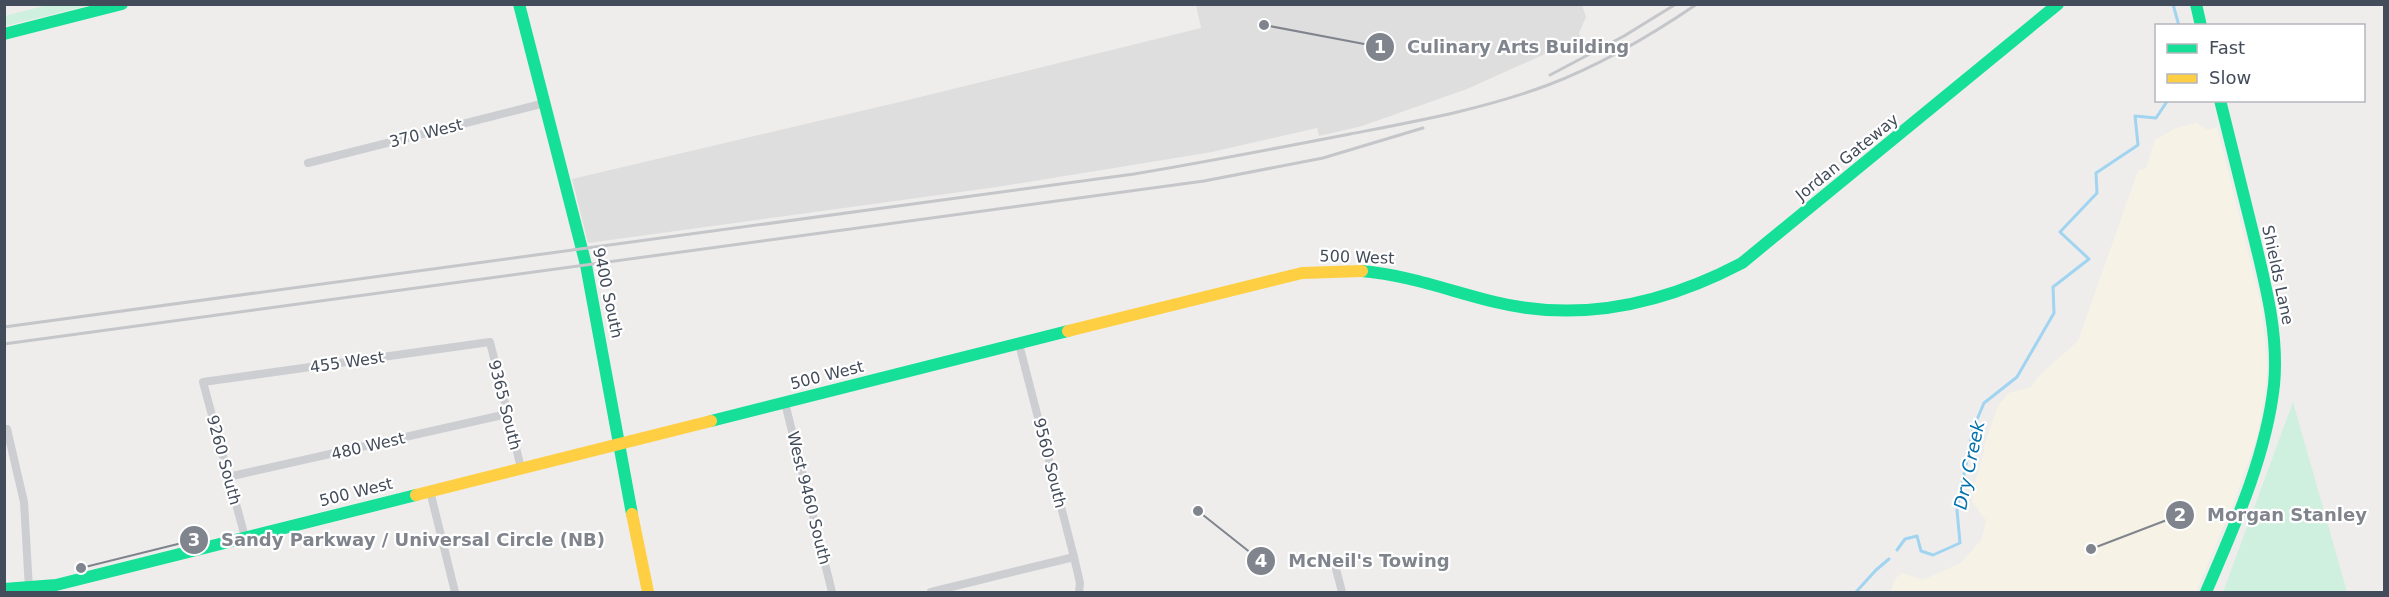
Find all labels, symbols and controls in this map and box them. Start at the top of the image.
legend [2155,24,2365,102]
callout: Culinary Arts Building [1365,29,1641,65]
text: 1 [1374,36,1386,57]
text: Culinary Arts Building [1407,36,1629,57]
text: Fast [2209,37,2245,58]
text: Slow [2209,67,2251,88]
street label: Jordan Gateway [1791,110,1902,205]
street label: 370 West [387,115,465,151]
street label: Shields Lane [2258,223,2298,327]
street label: 9400 South [589,246,627,340]
street label: 500 West [1319,246,1395,268]
street label: 455 West [309,347,385,377]
street label: 500 West [788,357,866,393]
street label: 9365 South [485,358,525,452]
street label: 9260 South [203,413,245,507]
street label: 9560 South [1030,416,1070,510]
water label: Dry Creek [1949,417,1989,511]
street label: 480 West [329,428,407,464]
street label: West 9460 South [783,429,835,567]
street label: 500 West [317,474,395,510]
callout: Morgan Stanley [2165,497,2379,533]
text: 2 [2174,504,2186,525]
text: Morgan Stanley [2207,504,2367,525]
callout: Sandy Parkway / Universal Circle (NB) [179,522,617,558]
text: 3 [188,529,200,550]
text: Sandy Parkway / Universal Circle (NB) [221,529,605,550]
callout: McNeil's Towing [1246,543,1462,579]
text: 4 [1255,550,1267,571]
text: McNeil's Towing [1288,550,1450,571]

